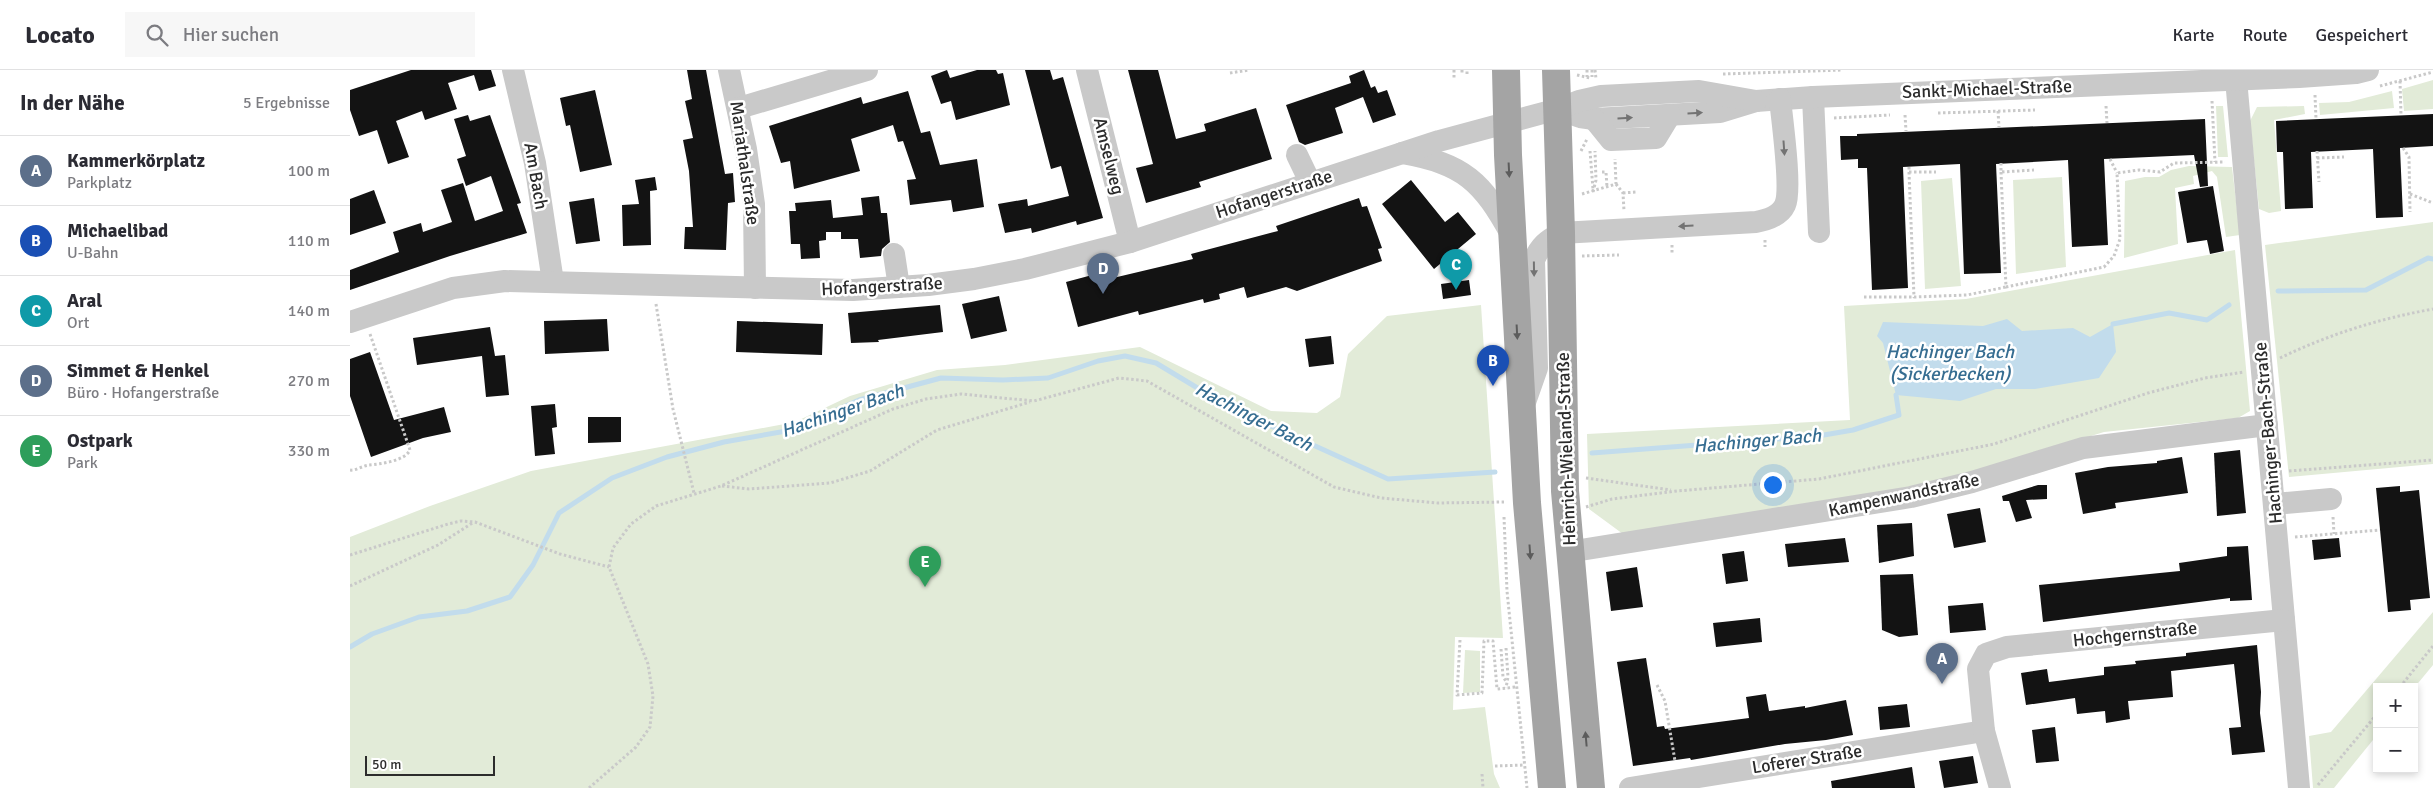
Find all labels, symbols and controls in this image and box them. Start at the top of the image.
search box [125,12,475,57]
text: Locato [25,20,95,50]
icon: search [143,21,171,49]
text: Hier suchen [183,23,279,47]
text: Karte [2173,24,2215,46]
text: Route [2243,24,2288,46]
text: Gespeichert [2316,24,2408,46]
street label: Sankt-Michael-Straße [1902,75,2072,103]
text: In der Nähe [20,90,125,116]
text: 5 Ergebnisse [243,93,330,113]
street label: Mariathalstraße [725,100,765,226]
one-way arrow [1688,109,1704,117]
one-way arrow [1617,113,1633,121]
street label: Amselweg [1089,115,1129,197]
one-way arrow [1781,140,1789,156]
street label: Am Bach [519,141,553,211]
text: Kammerkörplatz [67,149,205,173]
text: A [31,161,41,181]
text: 100 m [288,161,330,181]
one-way arrow [1505,162,1513,178]
street label: Hofangerstraße [1213,165,1335,223]
text: Parkplatz [67,173,132,193]
text: Michaelibad [67,219,168,243]
one-way arrow [1678,223,1694,231]
text: B [31,231,41,251]
text: 110 m [288,231,330,251]
text: U-Bahn [67,243,119,263]
pin: C [1440,249,1472,290]
pin: D [1087,253,1119,294]
one-way arrow [1530,261,1538,277]
street label: Hofangerstraße [821,272,943,300]
text: Aral [67,289,102,313]
text: C [31,301,41,321]
text: 140 m [288,301,330,321]
text: Ort [67,313,89,333]
one-way arrow [1514,324,1522,340]
water label: Hachinger Bach (Sickerbecken) [1886,340,2015,386]
street label: Hachinger-Bach-Straße [2249,341,2287,525]
pin: B [1477,345,1509,386]
street label: Heinrich-Wieland-Straße [1552,352,1580,546]
text: Simmet & Henkel [67,359,209,383]
text: D [31,371,41,391]
text: 270 m [288,371,330,391]
water label: Hachinger Bach [1191,377,1317,457]
water label: Hachinger Bach [778,379,907,443]
text: Büro · Hofangerstraße [67,383,219,403]
water label: Hachinger Bach [1692,423,1823,459]
text: Ostpark [67,429,133,453]
text: E [31,441,41,461]
text: 330 m [288,441,330,461]
text: Park [67,453,98,473]
street label: Kampenwandstraße [1827,468,1981,522]
your location [1760,472,1786,498]
one-way arrow [1527,544,1535,560]
pin: E [909,546,941,587]
street label: Hochgernstraße [2072,617,2198,651]
pin: A [1926,643,1958,684]
map controls [2373,683,2418,773]
button: + [2373,683,2418,728]
button: − [2373,728,2418,773]
one-way arrow [1582,731,1590,747]
street label: Loferer Straße [1750,739,1864,779]
scale bar [365,753,495,776]
text: 50 m [372,756,401,773]

